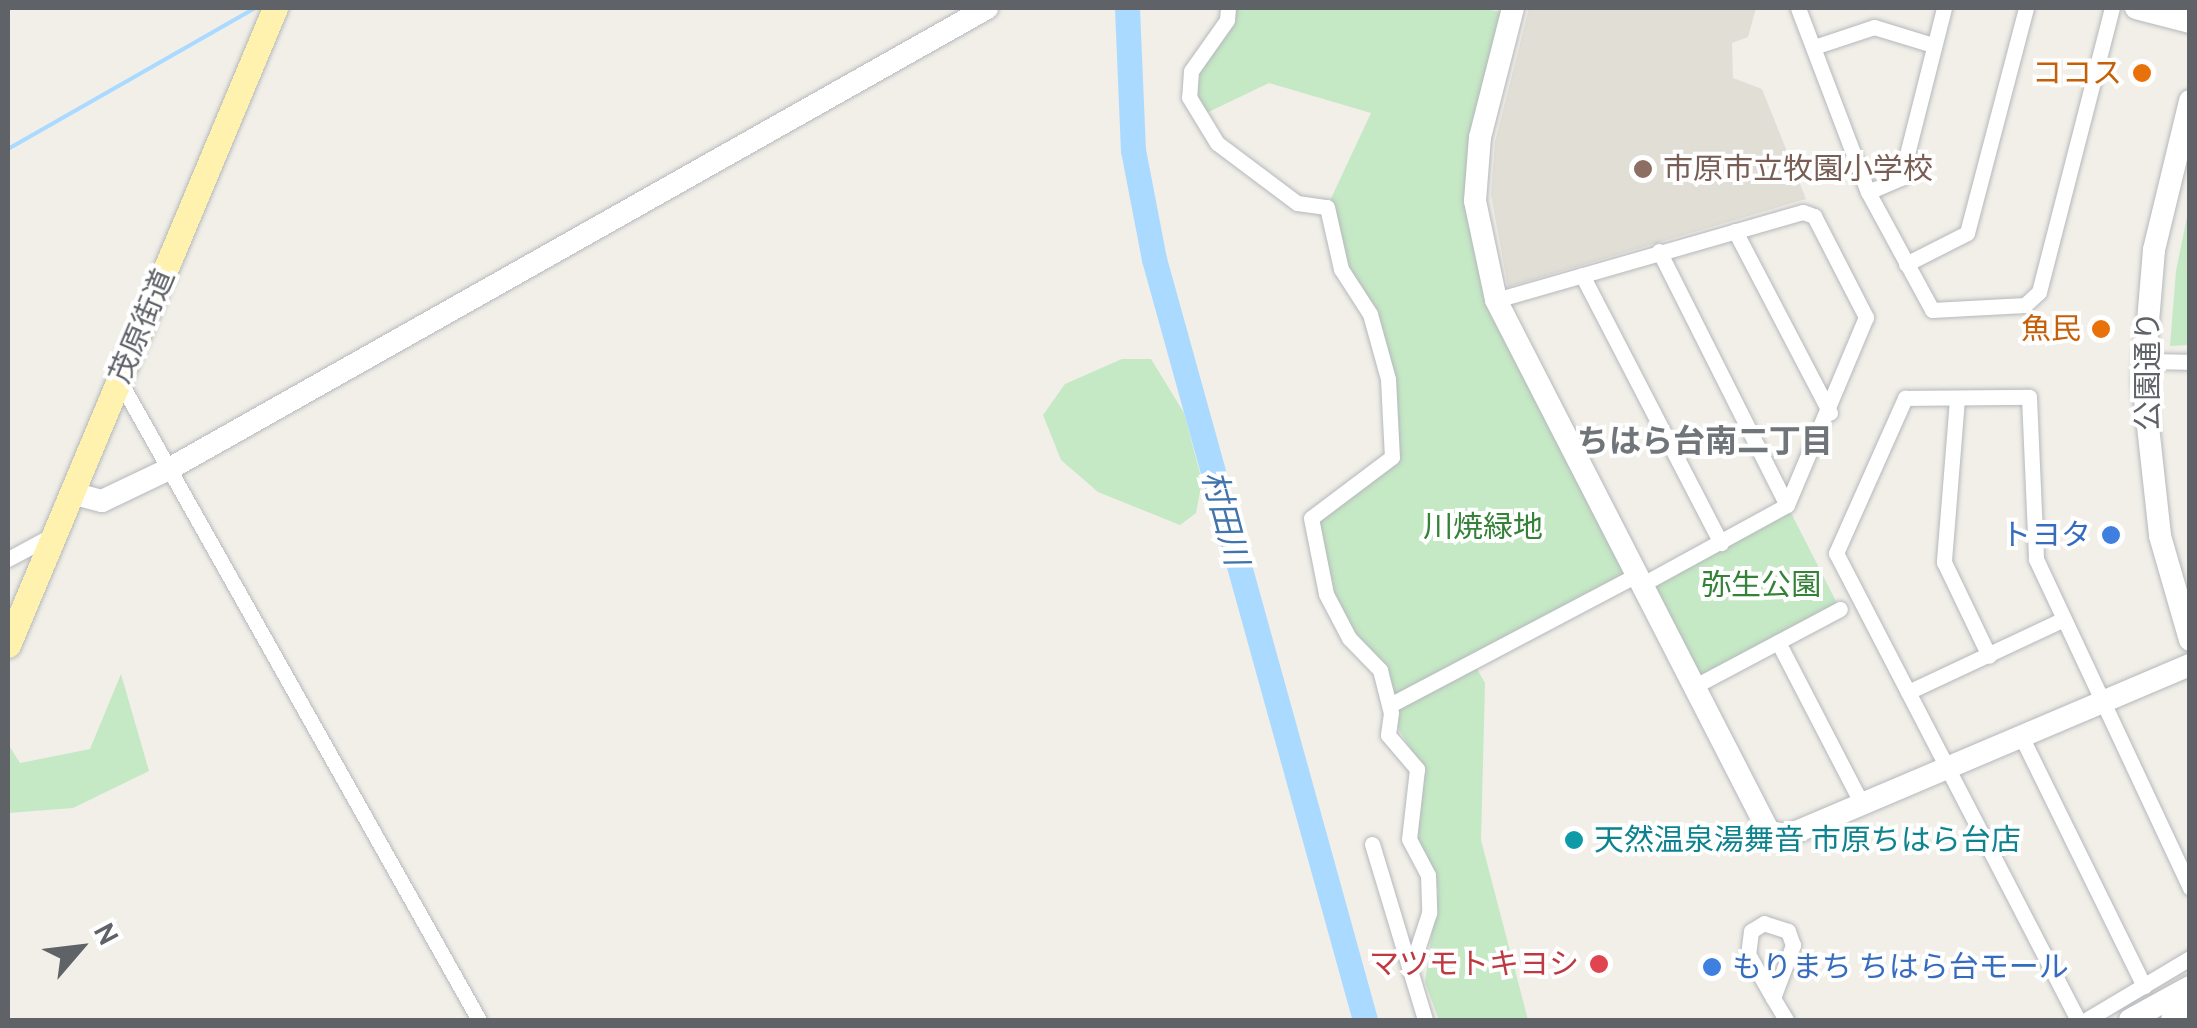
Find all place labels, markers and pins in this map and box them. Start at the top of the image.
place label: ココス [2032,55,2122,91]
marker: ココス [2131,62,2153,84]
place label: 市原市立牧園小学校 [1663,151,1933,187]
marker: 市原市立牧園小学校 [1632,158,1654,180]
place label: 魚民 [2021,311,2081,347]
marker: 魚民 [2090,318,2112,340]
place label: トヨタ [2001,517,2091,553]
marker: トヨタ [2100,524,2122,546]
place label: 天然温泉湯舞音 市原ちはら台店 [1594,822,2021,858]
marker: 天然温泉湯舞音 市原ちはら台店 [1563,829,1585,851]
place label: マツモトキヨシ [1369,946,1579,982]
place label: もりまち ちはら台モール [1732,949,2069,985]
marker: マツモトキヨシ [1588,953,1610,975]
marker: もりまち ちはら台モール [1701,956,1723,978]

